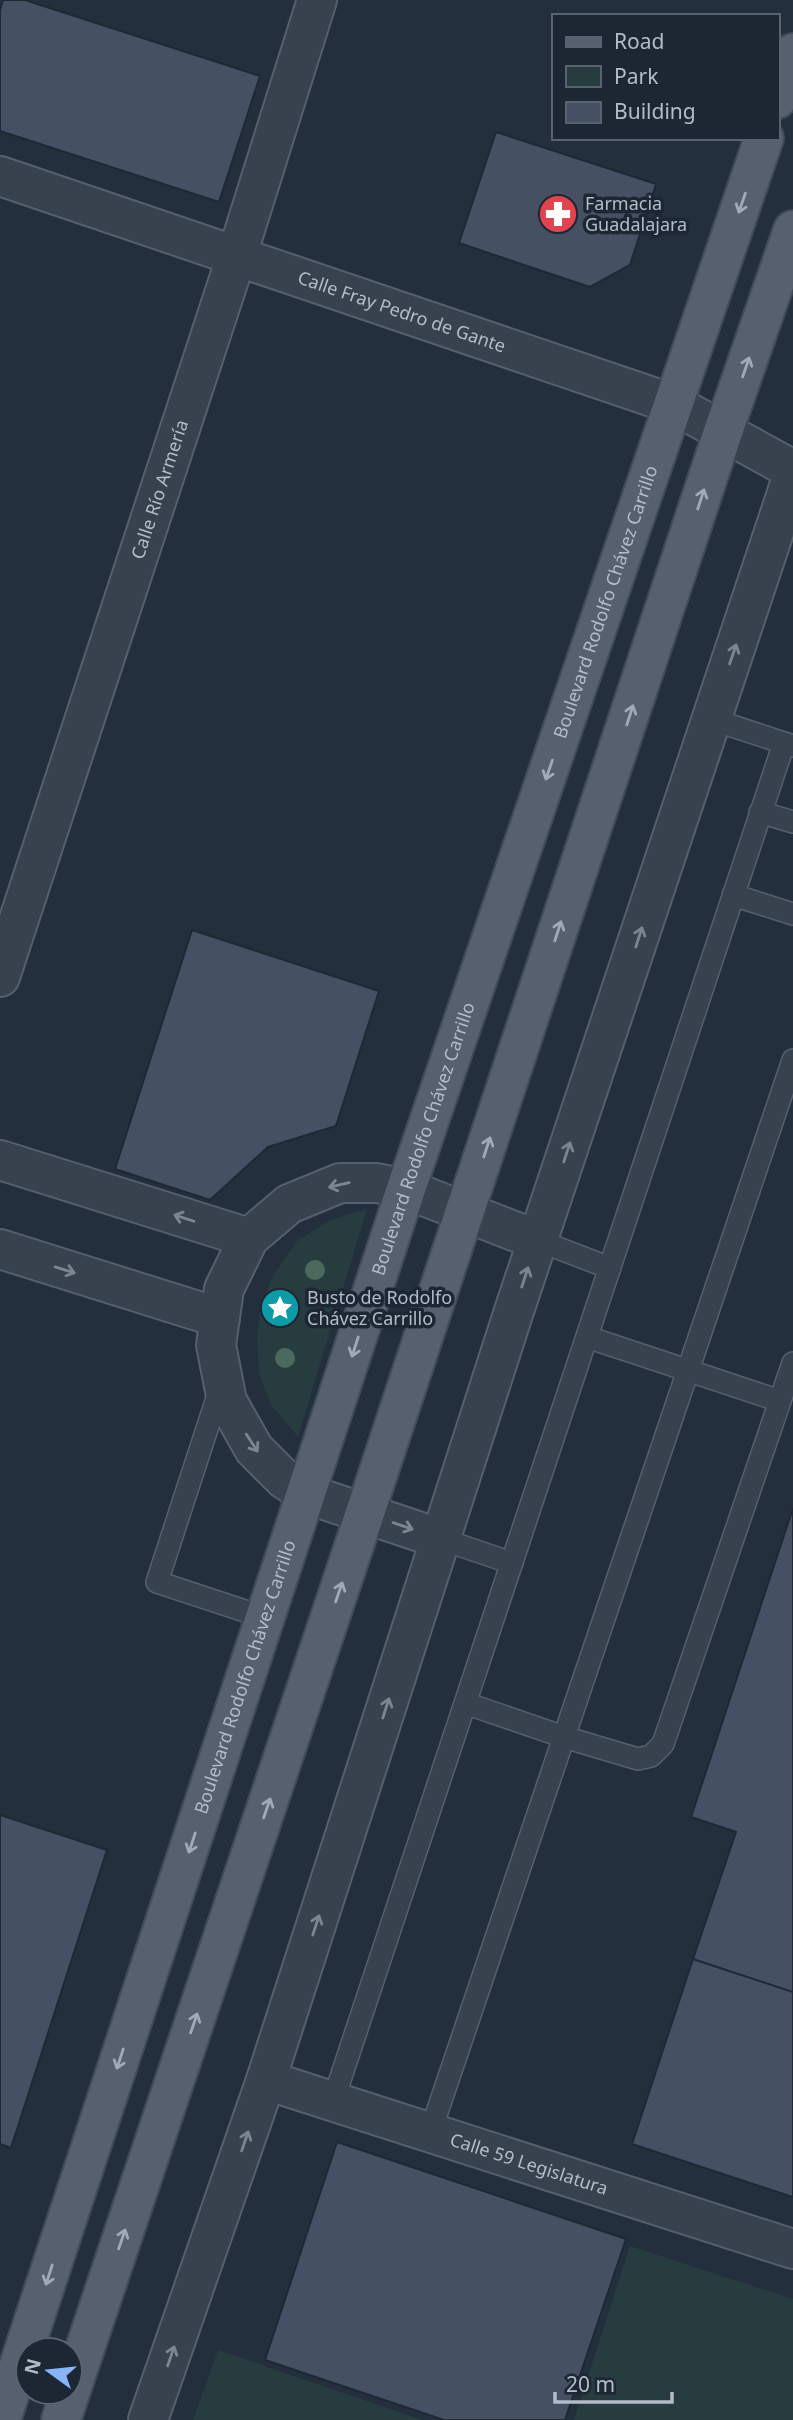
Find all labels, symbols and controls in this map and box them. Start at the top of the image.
legend [552,14,779,140]
text: Road [614,27,664,55]
text: Park [614,62,659,90]
text: Building [614,97,696,125]
place label: Farmacia Guadalajara [585,191,687,236]
one-way arrow [735,191,747,213]
pharmacy icon: Farmacia Guadalajara [537,193,579,235]
street label: Calle Fray Pedro de Gante [295,265,509,357]
one-way arrow [740,356,753,378]
street label: Calle Río Armería [125,417,193,562]
street label: Boulevard Rodolfo Chávez Carrillo [547,462,663,741]
one-way arrow [696,489,708,511]
one-way arrow [727,643,740,665]
one-way arrow [624,705,637,727]
one-way arrow [542,758,554,780]
one-way arrow [553,921,565,943]
one-way arrow [633,926,646,948]
street label: Boulevard Rodolfo Chávez Carrillo [365,999,480,1278]
one-way arrow [482,1137,494,1159]
one-way arrow [561,1142,574,1164]
one-way arrow [328,1179,351,1193]
one-way arrow [173,1211,195,1223]
one-way arrow [54,1264,76,1277]
one-way arrow [519,1266,532,1288]
place label: Busto de Rodolfo Chávez Carrillo [307,1285,452,1330]
place icon: Busto de Rodolfo Chávez Carrillo [259,1287,301,1329]
one-way arrow [347,1336,360,1358]
one-way arrow [244,1433,259,1452]
one-way arrow [391,1521,413,1533]
street label: Boulevard Rodolfo Chávez Carrillo [188,1537,301,1817]
one-way arrow [333,1581,346,1603]
one-way arrow [380,1697,393,1719]
one-way arrow [261,1797,274,1819]
one-way arrow [184,1831,197,1853]
one-way arrow [311,1914,324,1936]
one-way arrow [189,2013,201,2035]
one-way arrow [113,2047,125,2069]
street label: Calle 59 Legislatura [447,2127,611,2200]
one-way arrow [240,2130,252,2152]
one-way arrow [117,2229,129,2251]
one-way arrow [42,2264,55,2286]
north arrow [14,2336,84,2406]
one-way arrow [166,2345,178,2367]
text: N [18,2356,47,2377]
scale bar [555,2360,672,2404]
text: 20 m [566,2370,615,2398]

